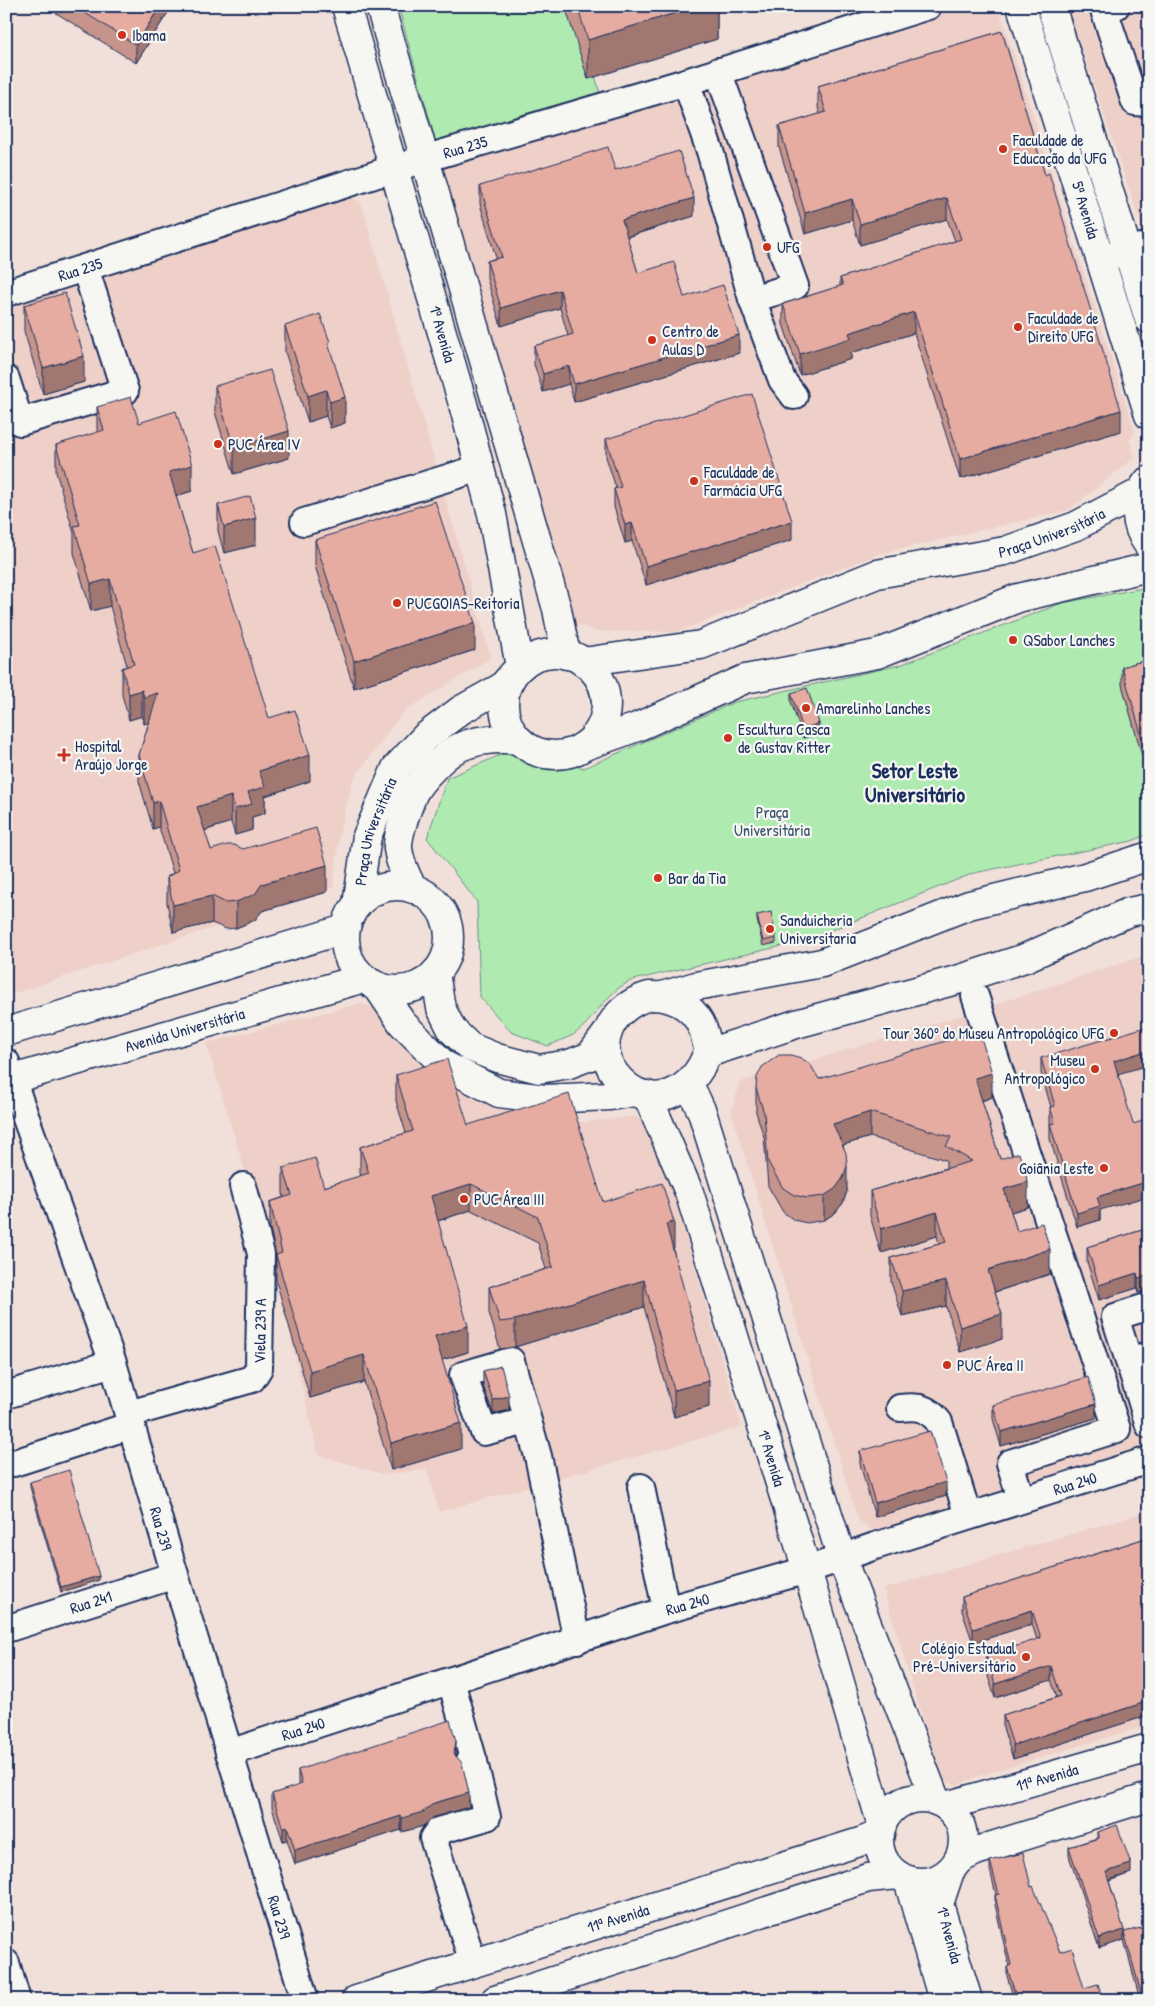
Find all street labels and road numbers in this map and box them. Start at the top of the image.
street label: Rua 235 [441,130,490,164]
street label: 5ª Avenida [1067,179,1105,241]
street label: Rua 235 [55,252,105,287]
street label: 1ª Avenida [424,303,462,365]
street label: Praça Universitária [997,502,1109,563]
street label: Praça Universitária [349,774,402,887]
street label: Avenida Universitária [122,1002,247,1057]
street label: Viela 239 A [248,1298,271,1364]
street label: 1ª Avenida [753,1427,791,1489]
street label: Rua 240 [1050,1466,1099,1500]
street label: Rua 239 [145,1504,178,1553]
street label: Rua 241 [67,1585,115,1619]
street label: Rua 240 [663,1587,712,1621]
street label: Rua 240 [279,1711,328,1746]
street label: 11ª Avenida [1013,1758,1081,1796]
street label: Rua 239 [263,1893,297,1941]
street label: 11ª Avenida [584,1898,652,1938]
street label: 1ª Avenida [932,1904,968,1966]

